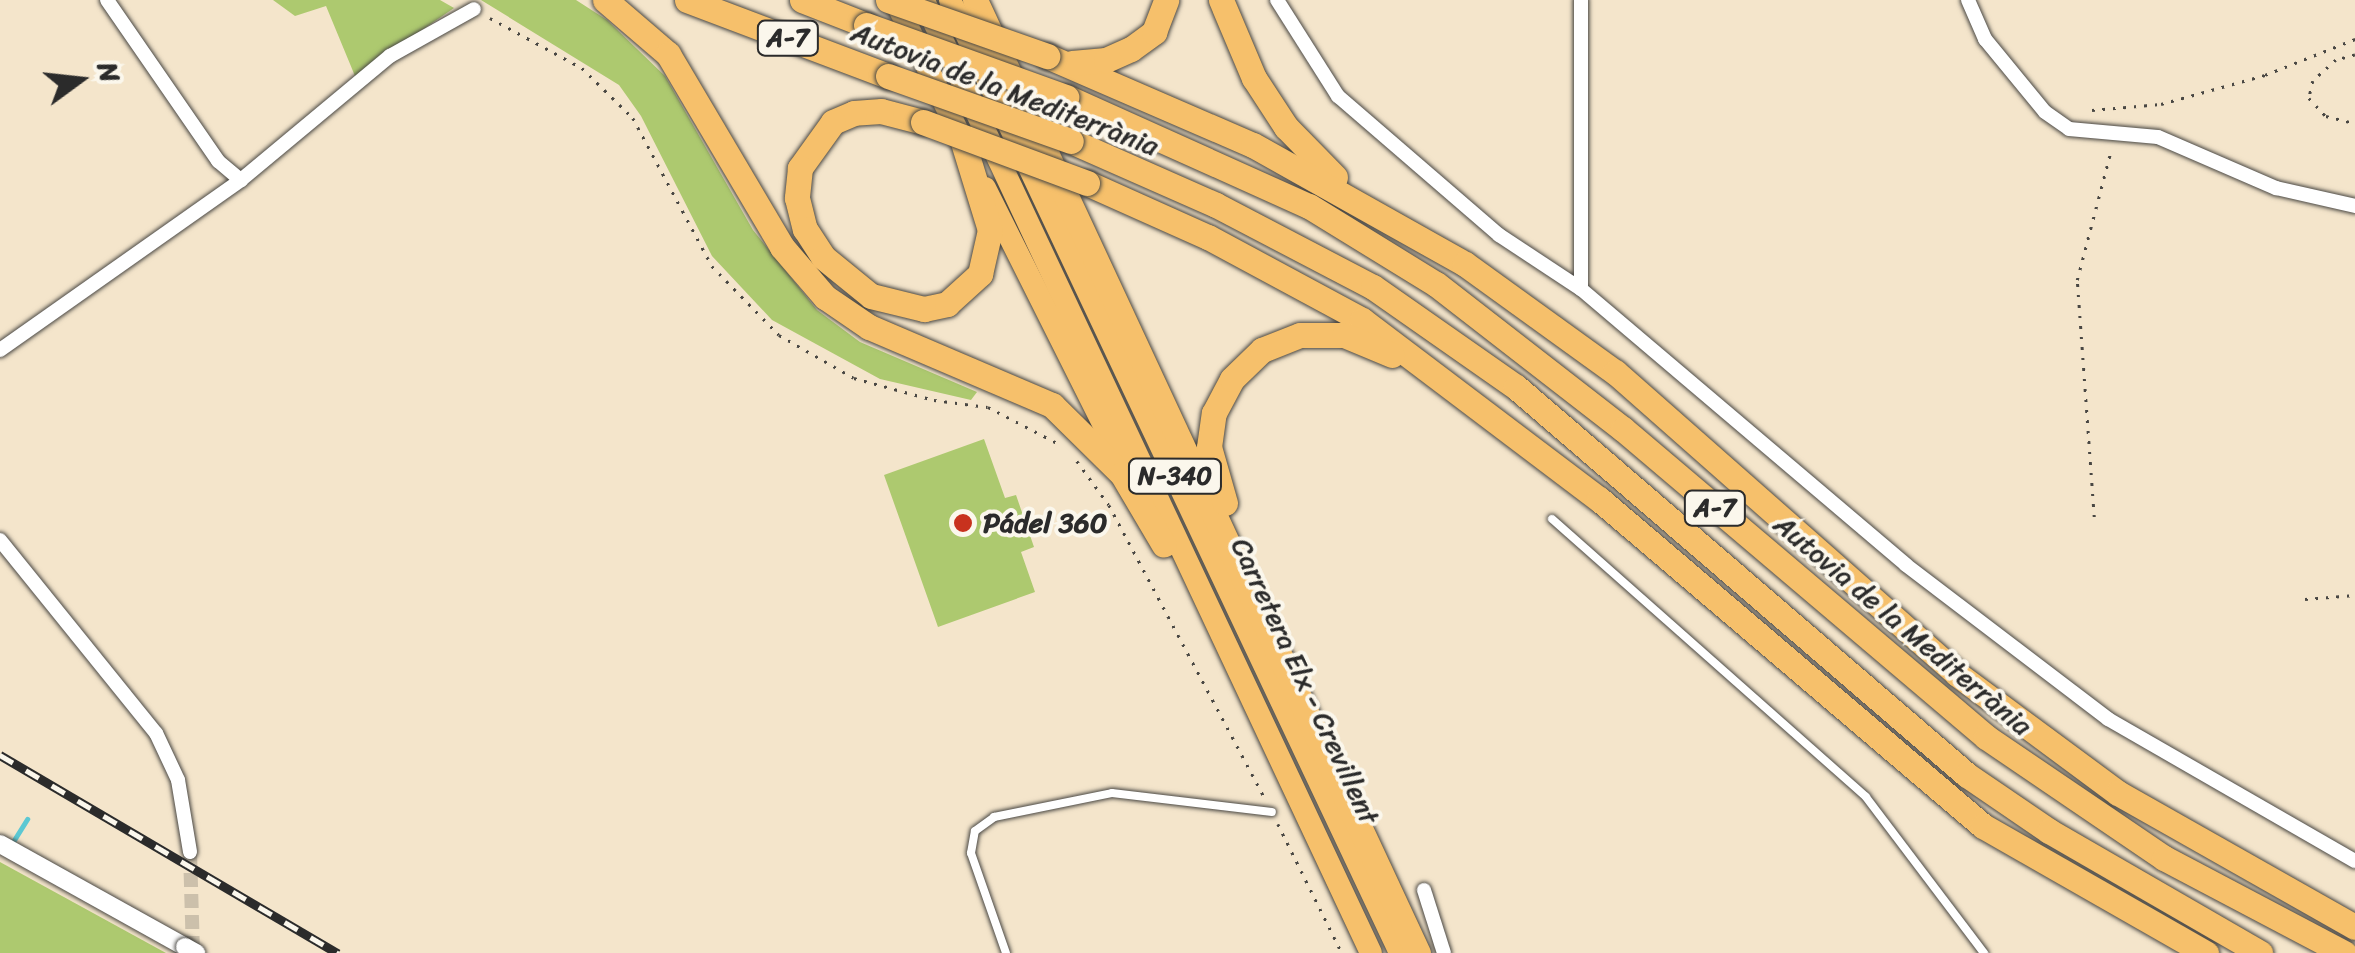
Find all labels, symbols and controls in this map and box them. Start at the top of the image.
street label: Autovia de la Mediterrània [846,15,1164,163]
road number: A-7 [756,18,820,58]
north arrow [30,30,130,130]
text: N [83,56,136,88]
road number: N-340 [1128,456,1222,496]
road number: A-7 [1682,488,1748,528]
place label: Pádel 360 [983,506,1107,540]
street label: Autovia de la Mediterrània [1767,507,2039,743]
marker: Pádel 360 [952,512,974,534]
street label: Carretera Elx - Crevillent [1224,533,1386,829]

